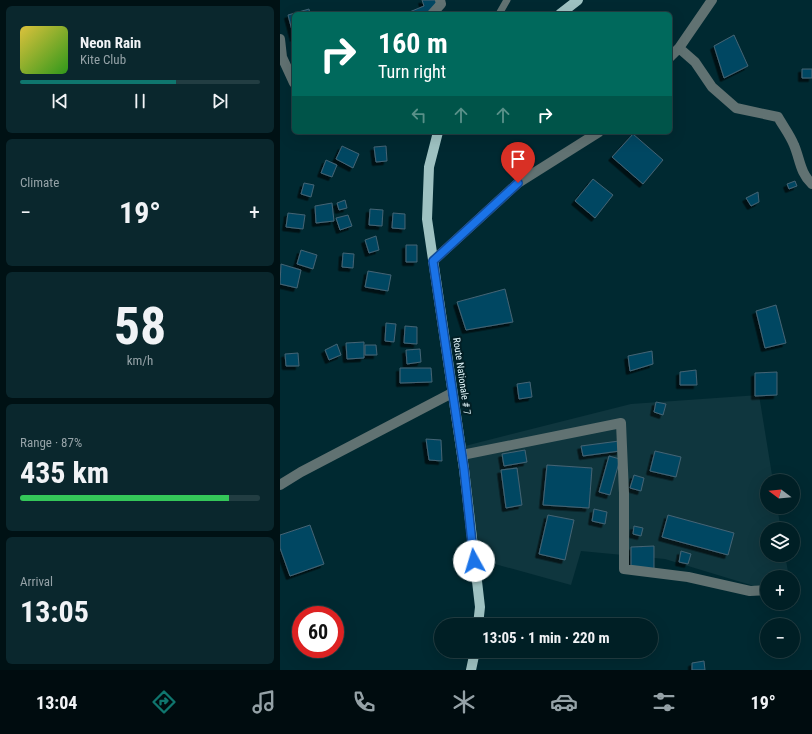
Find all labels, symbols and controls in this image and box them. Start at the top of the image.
text: 160 m [378,27,448,60]
icon: right [312,28,364,80]
text: Neon Rain [80,34,141,52]
text: Kite Club [80,52,126,67]
text: Turn right [378,61,446,82]
icon: previous [49,90,71,112]
icon: pause [129,90,151,112]
icon: next [209,90,231,112]
icon: left [408,104,430,126]
icon: ahead [450,104,472,126]
icon: ahead [492,104,514,126]
icon: right [534,104,556,126]
pin [501,142,535,183]
icon: arrive [507,148,529,170]
text: Climate [20,175,59,190]
text: 19° [119,195,161,230]
text: − [20,200,31,225]
text: + [249,200,260,225]
text: 58 [114,296,166,357]
street label: Route Nationale # 7 [451,337,473,415]
text: km/h [127,353,153,368]
text: Range · 87% [20,435,82,450]
text: 435 km [20,455,109,490]
north arrow [760,474,800,514]
map controls [760,474,800,658]
button: layers [760,522,800,562]
position arrow [453,540,495,582]
button: + [760,570,800,610]
text: Arrival [20,574,53,589]
text: 13:05 [20,594,89,629]
speed limit sign: 60 [292,606,344,658]
button: − [760,618,800,658]
text: 13:05 · 1 min · 220 m [482,629,610,647]
icon: directions [150,688,178,716]
icon: music [250,688,278,716]
icon: phone [350,688,378,716]
icon: climate [450,688,478,716]
icon: car [550,688,578,716]
icon: filters [650,688,678,716]
text: 13:04 [36,692,77,713]
text: 19° [751,692,776,713]

